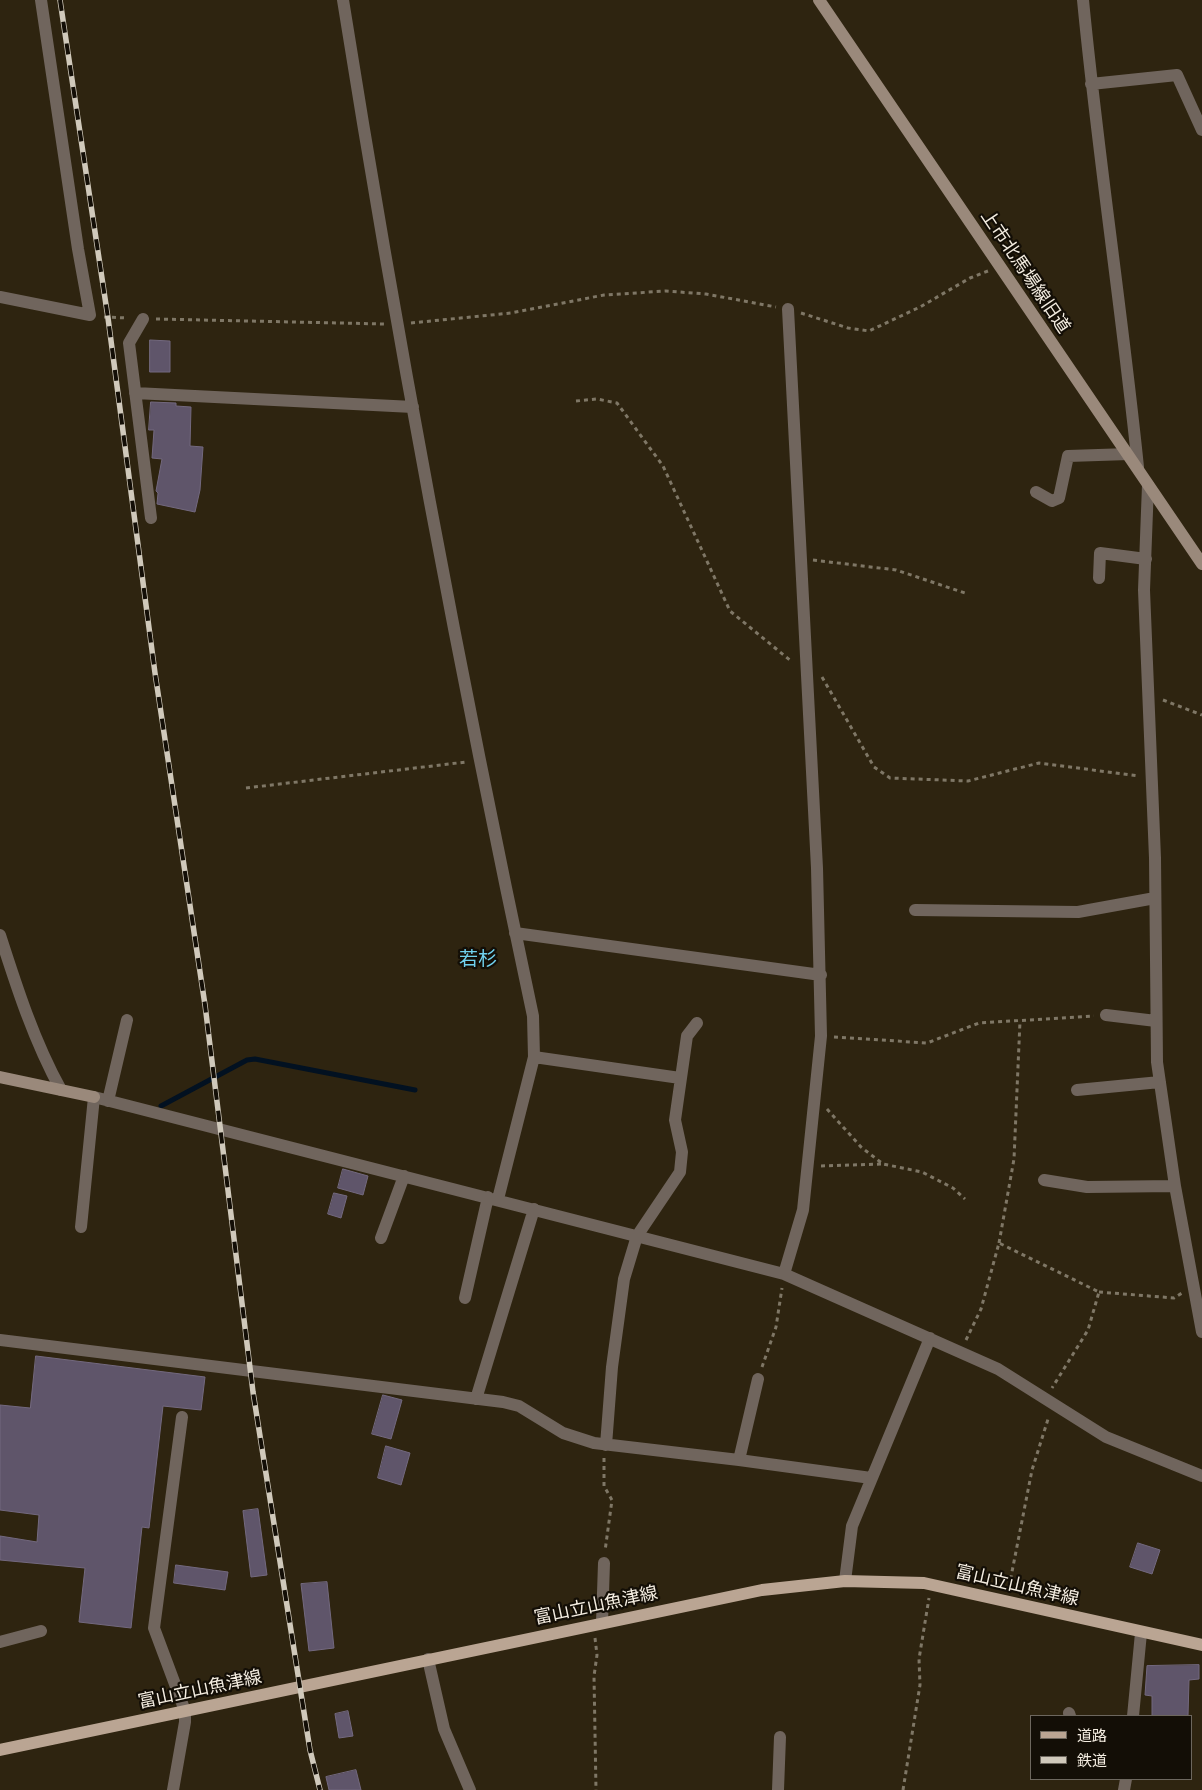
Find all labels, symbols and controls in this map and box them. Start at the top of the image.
street label: 上市北馬場線旧道 [976,206,1074,338]
district label: 若杉 [459,949,497,971]
street label: 富山立山魚津線 [953,1561,1081,1611]
street label: 富山立山魚津線 [532,1582,660,1630]
street label: 富山立山魚津線 [136,1666,264,1714]
legend [1030,1715,1192,1780]
text: 道路 [1077,1725,1107,1745]
text: 鉄道 [1077,1750,1107,1770]

